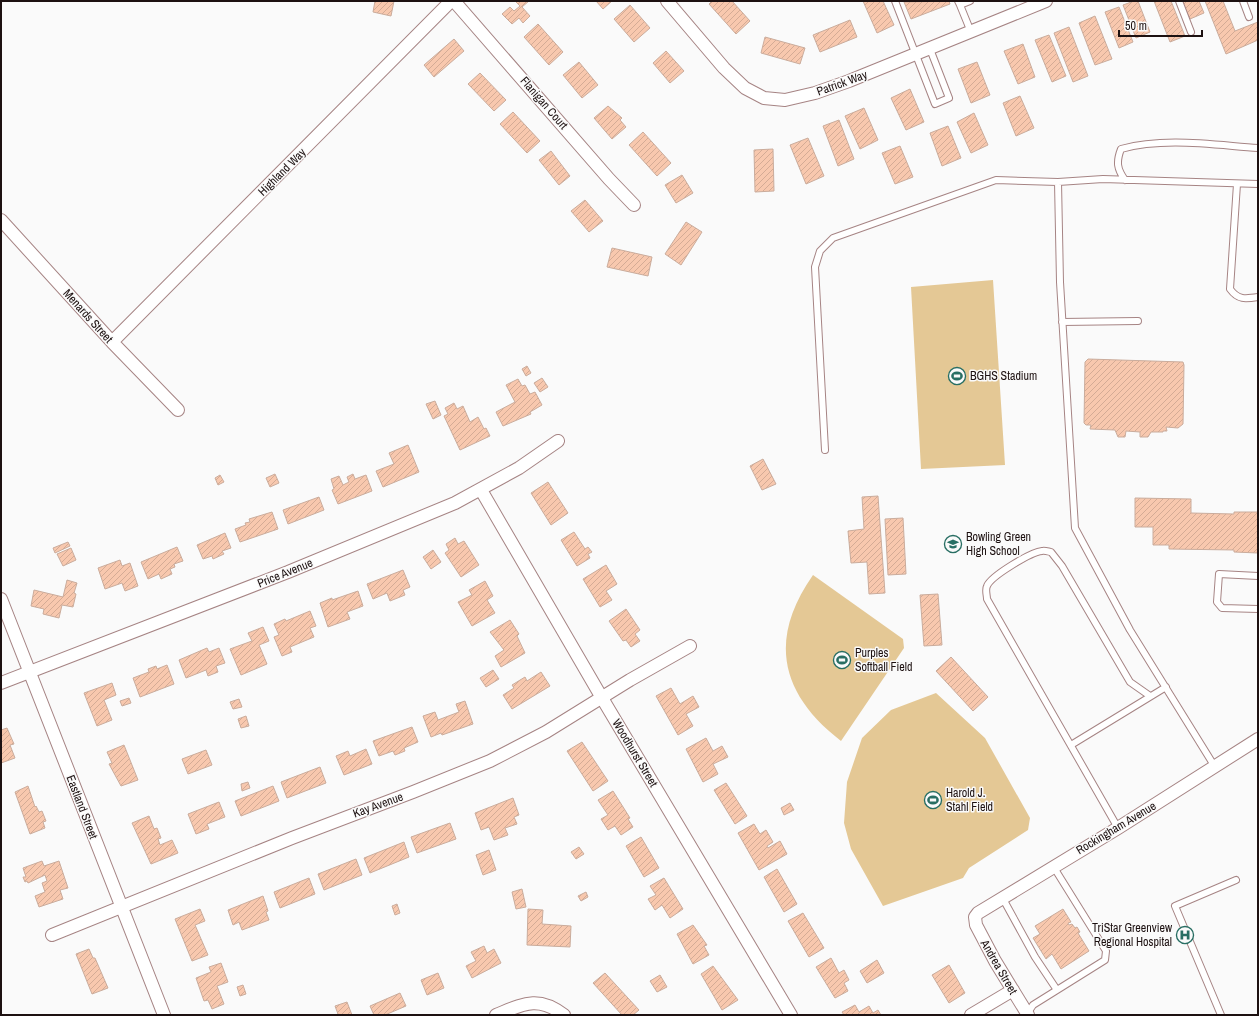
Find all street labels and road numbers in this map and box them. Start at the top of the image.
street label: Patrick Way [815,66,870,100]
street label: Flanigan Court [517,73,572,133]
street label: Highland Way [255,145,309,199]
street label: Menards Street [60,286,117,347]
street label: Price Avenue [255,555,315,591]
street label: Woodhurst Street [608,716,662,790]
street label: Eastland Street [62,773,102,842]
street label: Kay Avenue [351,789,405,821]
street label: Rockingham Avenue [1073,798,1159,858]
street label: Andrea Street [976,936,1021,998]

